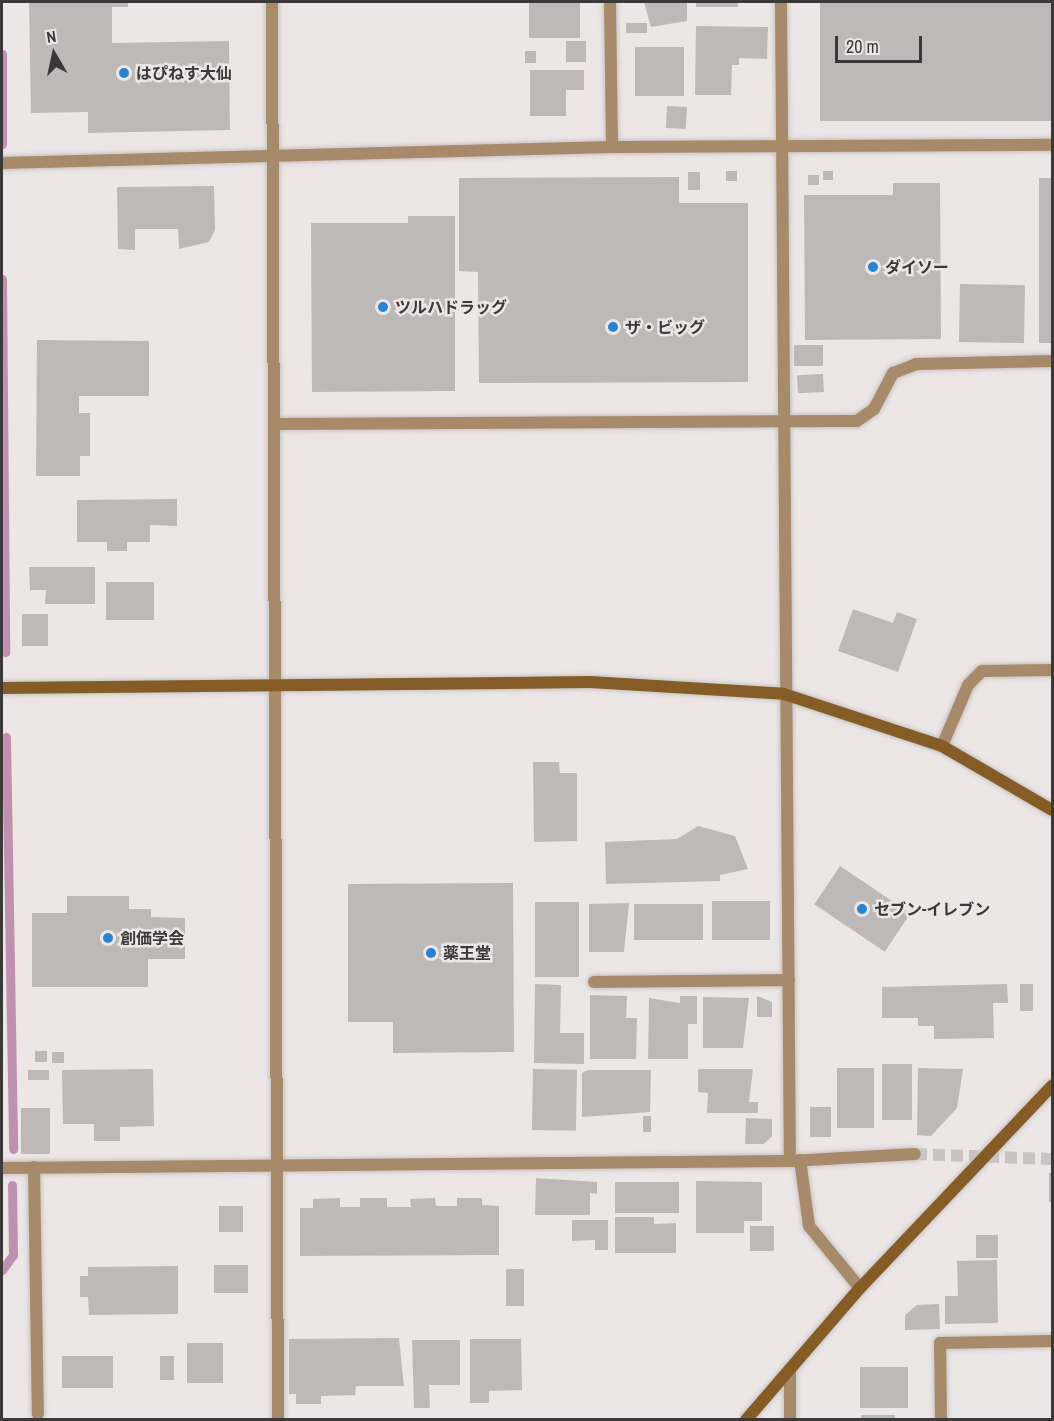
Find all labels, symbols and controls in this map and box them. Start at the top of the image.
north arrow [24,24,84,84]
scale bar [838,24,925,62]
text: N [45,25,58,48]
text: 20 m [846,34,879,59]
place label: はぴねす大仙 [136,63,232,83]
marker: はぴねす大仙 [117,66,131,80]
place label: ダイソー [885,257,949,277]
marker: ダイソー [866,260,880,274]
place label: ツルハドラッグ [395,297,507,317]
marker: ツルハドラッグ [376,300,390,314]
place label: ザ・ビッグ [625,317,705,337]
marker: ザ・ビッグ [606,320,620,334]
place label: セブン-イレブン [874,899,990,919]
marker: セブン-イレブン [855,902,869,916]
place label: 創価学会 [120,928,184,948]
marker: 創価学会 [101,931,115,945]
place label: 薬王堂 [443,943,491,963]
marker: 薬王堂 [424,946,438,960]

